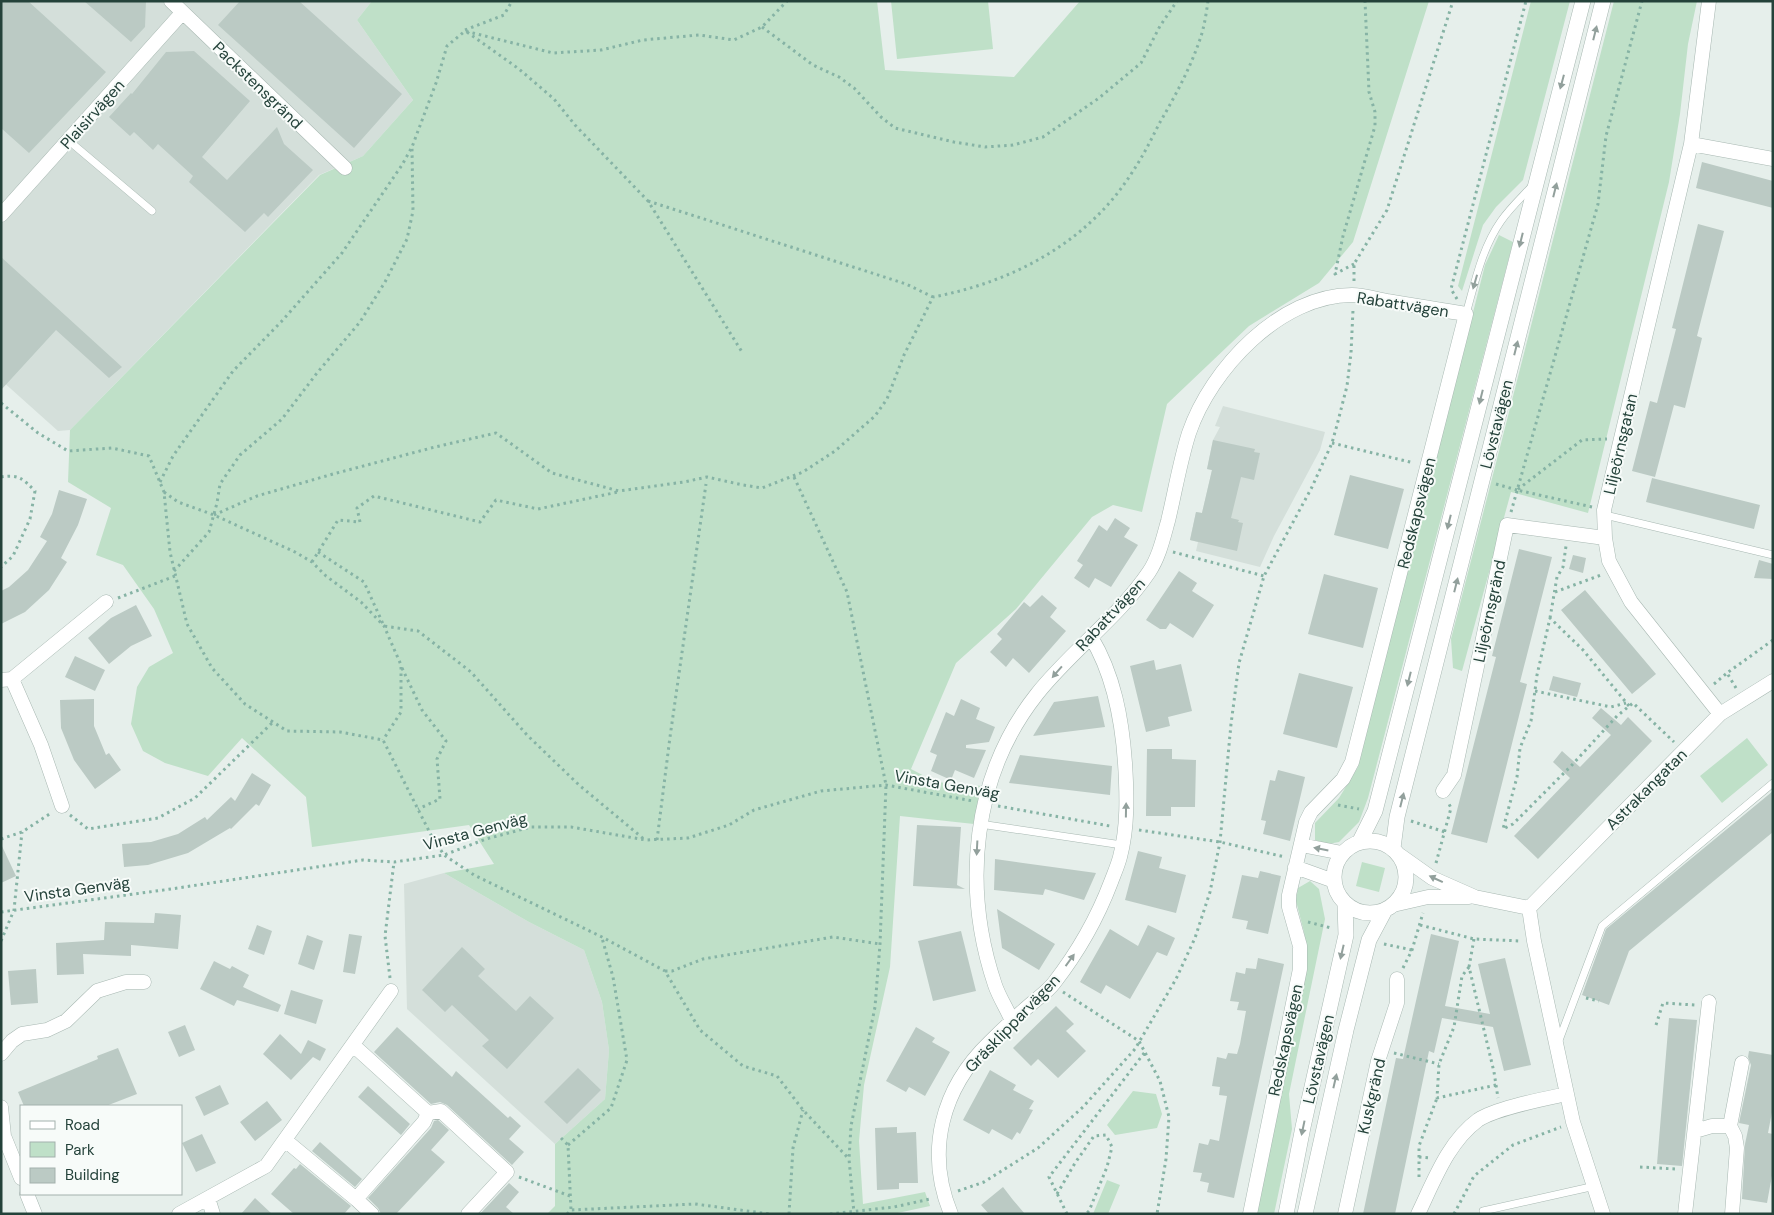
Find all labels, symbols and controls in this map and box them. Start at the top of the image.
one-way arrow [1591,25,1599,40]
street label: Packstensgränd [208,37,307,134]
street label: Plaisirvägen [56,75,129,154]
one-way arrow [1558,75,1566,90]
one-way arrow [1551,183,1559,198]
one-way arrow [1517,232,1525,247]
one-way arrow [1471,274,1479,289]
street label: Rabattvägen [1356,287,1450,322]
one-way arrow [1512,340,1520,355]
street label: Lövstavägen [1475,377,1518,471]
one-way arrow [1477,390,1485,405]
street label: Liljeörnsgatan [1599,392,1642,497]
street label: Redskapsvägen [1392,455,1440,571]
one-way arrow [1445,514,1453,529]
street label: Liljeörnsgränd [1468,558,1511,664]
street label: Rabattvägen [1071,573,1150,655]
one-way arrow [1452,577,1460,592]
one-way arrow [1051,665,1062,678]
one-way arrow [1404,672,1412,687]
street label: Astrakangatan [1601,744,1691,834]
street label: Vinsta Genväg [893,765,1001,804]
one-way arrow [1398,792,1406,807]
one-way arrow [1122,802,1130,818]
street label: Vinsta Genväg [421,808,529,855]
one-way arrow [972,840,980,856]
one-way arrow [1313,845,1329,853]
street label: Vinsta Genväg [23,872,131,907]
one-way arrow [1429,875,1444,884]
one-way arrow [1338,944,1346,960]
one-way arrow [1065,953,1075,967]
street label: Gräsklipparvägen [960,970,1065,1077]
street label: Redskapsvägen [1263,982,1308,1098]
street label: Lövstavägen [1298,1012,1339,1106]
street label: Kuskgränd [1353,1056,1390,1136]
one-way arrow [1331,1073,1339,1088]
legend [20,1105,182,1195]
text: Road [65,1115,100,1135]
one-way arrow [1299,1120,1307,1135]
text: Park [65,1140,95,1160]
text: Building [65,1165,120,1185]

